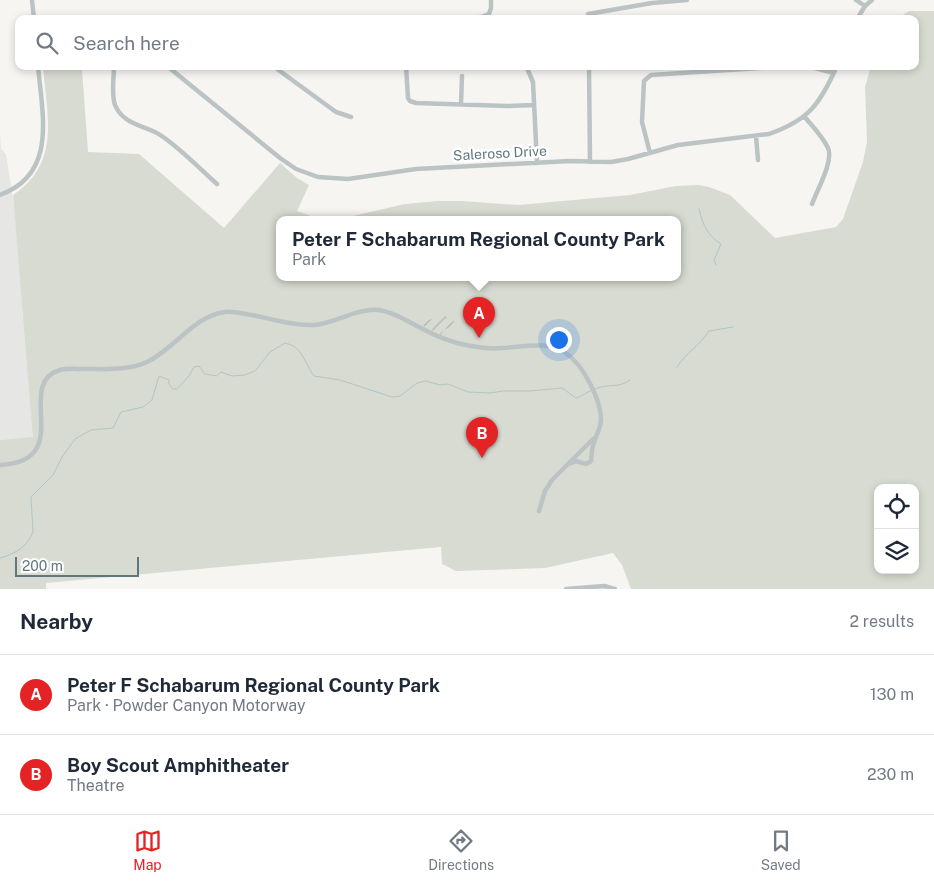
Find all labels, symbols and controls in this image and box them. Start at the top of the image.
search box [15,15,919,70]
icon: search [33,29,61,57]
text: Search here [73,32,180,54]
street label: Saleroso Drive [453,143,547,163]
popup [276,216,681,281]
text: Peter F Schabarum Regional County Park [292,228,665,250]
text: Park [292,250,326,269]
pin: A [463,297,495,338]
your location [546,327,572,353]
pin: B [466,417,498,458]
map controls [874,484,919,574]
button: locate [874,484,919,529]
button: layers [874,529,919,574]
scale bar [15,554,139,577]
text: 200 m [22,558,63,574]
text: Nearby [20,609,93,634]
text: 2 results [849,612,914,631]
text: Peter F Schabarum Regional County Park [67,674,440,696]
text: A [30,685,42,704]
text: 130 m [870,685,914,704]
text: Park · Powder Canyon Motorway [67,696,306,715]
text: Boy Scout Amphitheater [67,754,289,776]
text: B [31,765,41,784]
text: 230 m [867,765,914,784]
text: Theatre [67,776,125,795]
tab: Map [133,827,162,873]
tab: Directions [428,827,494,873]
tab: Saved [761,827,801,873]

